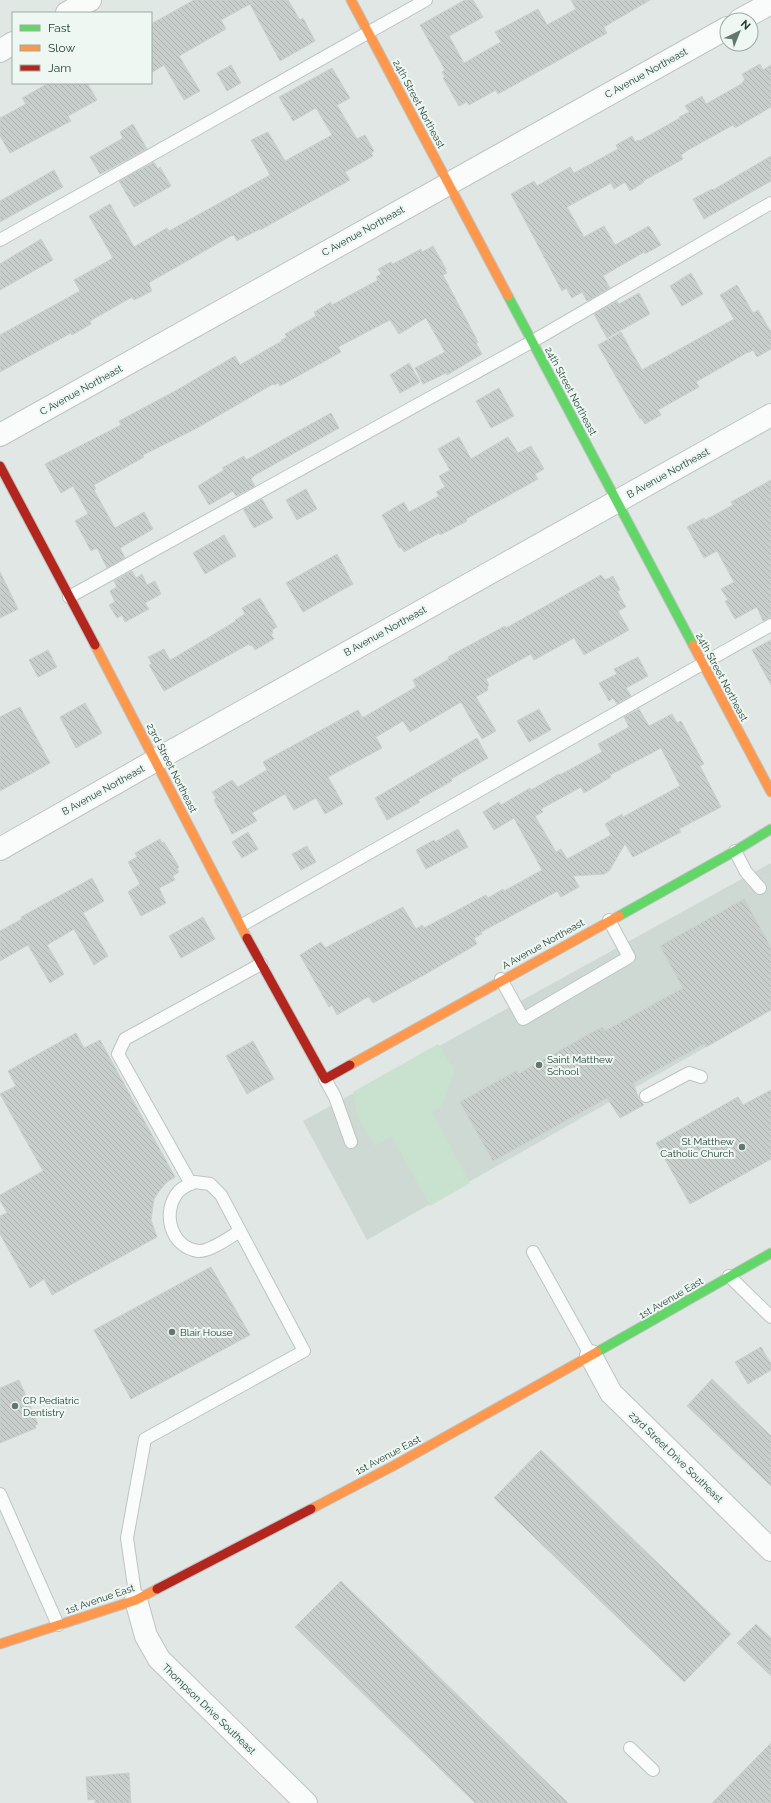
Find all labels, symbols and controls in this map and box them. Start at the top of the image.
legend [12,12,152,84]
north arrow [719,12,759,52]
text: N [738,17,753,33]
text: Fast [48,21,71,35]
text: Slow [48,41,75,55]
street label: C Avenue Northeast [603,45,690,100]
street label: 24th Street Northeast [391,58,447,151]
text: Jam [48,61,71,75]
street label: C Avenue Northeast [320,203,407,258]
street label: 24th Street Northeast [543,345,599,438]
street label: C Avenue Northeast [38,362,125,417]
street label: B Avenue Northeast [625,445,712,500]
street label: B Avenue Northeast [342,603,429,658]
street label: 24th Street Northeast [694,631,750,724]
street label: 23rd Street Northeast [145,722,200,815]
street label: B Avenue Northeast [60,762,147,817]
street label: A Avenue Northeast [500,917,587,971]
place label: Saint Matthew School [547,1054,613,1077]
marker: Saint Matthew School [534,1060,544,1070]
place label: St Matthew Catholic Church [660,1136,734,1159]
marker: St Matthew Catholic Church [737,1142,747,1152]
street label: 1st Avenue East [637,1275,706,1321]
marker: Blair House [167,1327,177,1337]
place label: Blair House [180,1327,233,1338]
place label: CR Pediatric Dentistry [23,1395,80,1418]
marker: CR Pediatric Dentistry [10,1401,20,1411]
street label: 23rd Street Drive Southeast [627,1409,726,1505]
street label: 1st Avenue East [354,1433,423,1477]
street label: 1st Avenue East [64,1582,136,1616]
street label: Thompson Drive Southeast [160,1661,258,1757]

